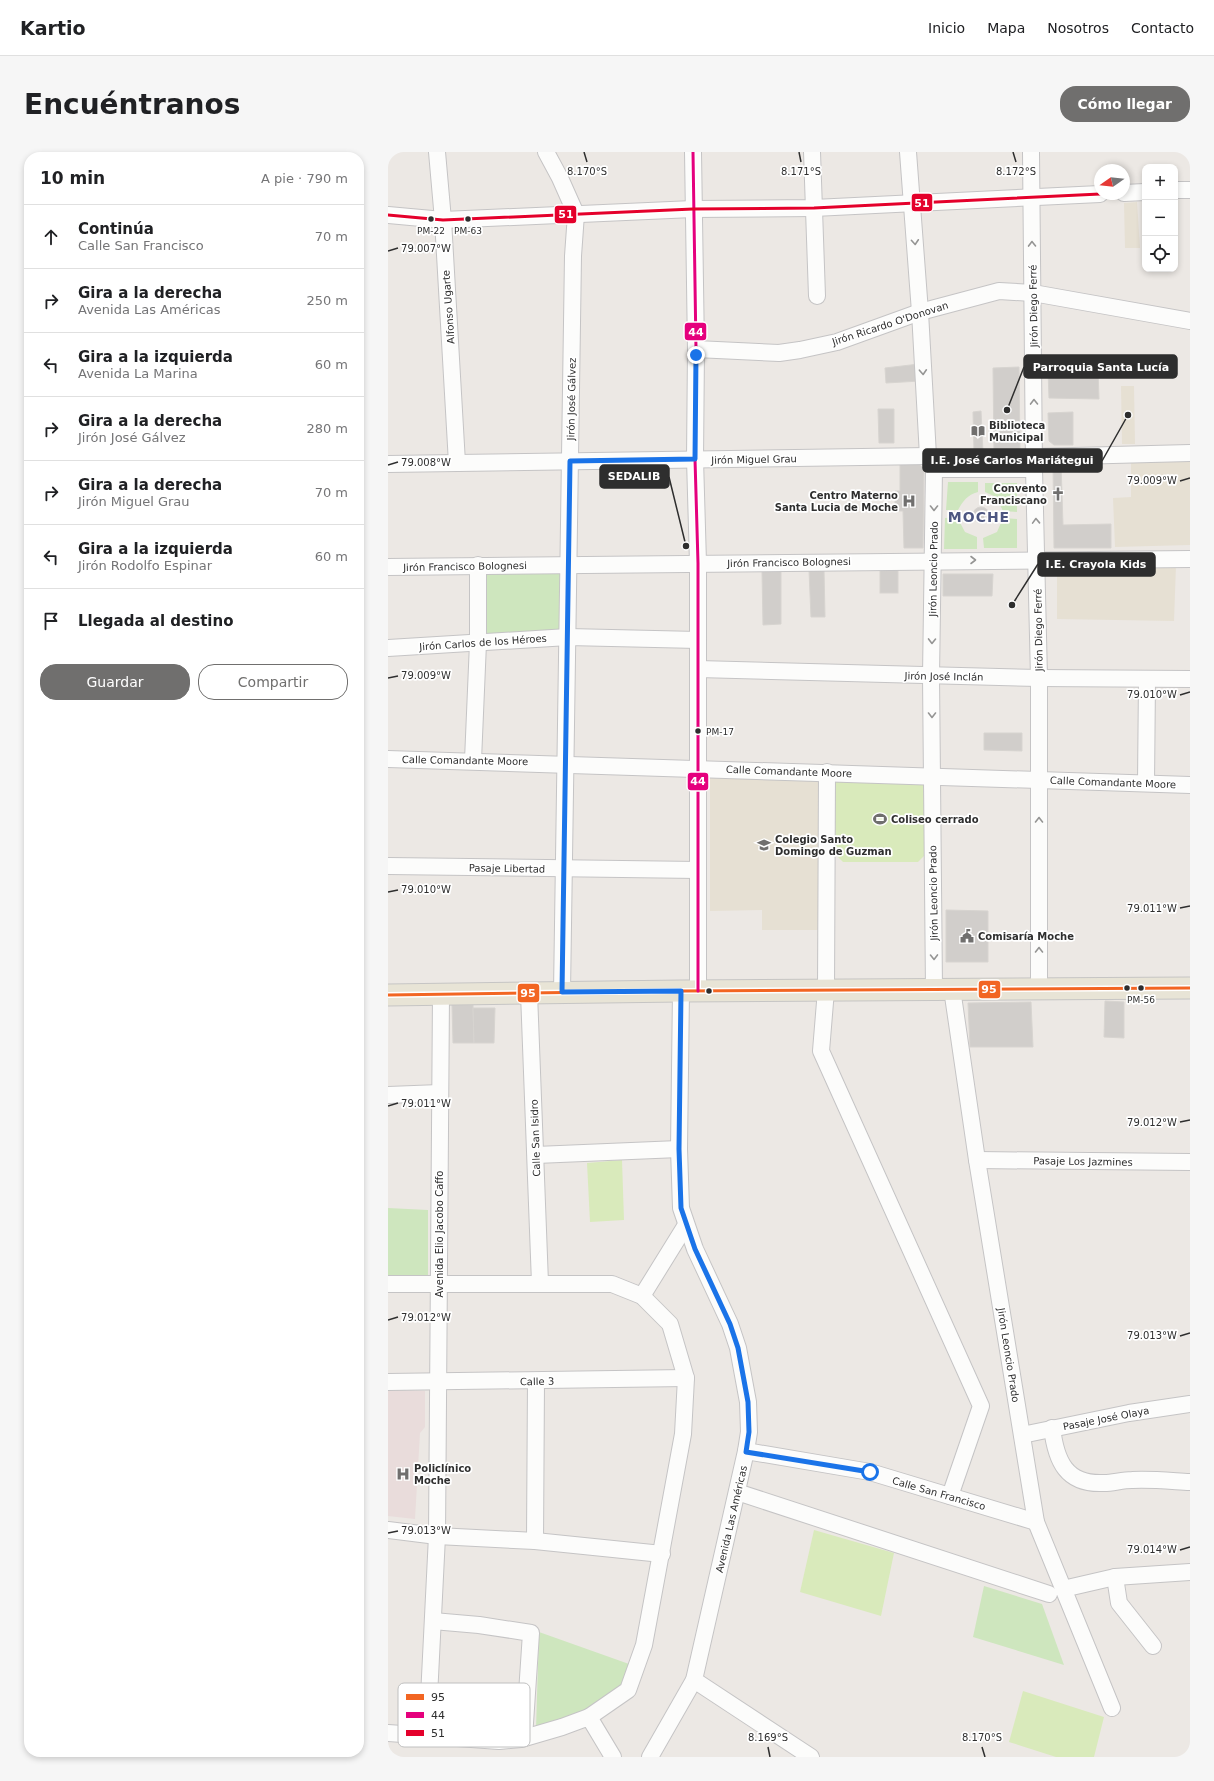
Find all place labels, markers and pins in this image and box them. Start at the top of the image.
marker: PM-22 [426,214,436,224]
marker: PM-63 [463,214,473,224]
place label: PM-22 [417,226,445,236]
place label: PM-63 [454,226,482,236]
callout: Parroquia Santa Lucía [1024,355,1177,378]
place label: Biblioteca Municipal [989,420,1045,443]
library icon: Biblioteca Municipal [970,423,986,439]
callout: I.E. José Carlos Mariátegui [923,449,1102,472]
callout: SEDALIB [600,465,669,488]
place label: Convento Franciscano [980,483,1047,506]
church icon: Convento Franciscano [1050,486,1066,502]
place label: Centro Materno Santa Lucia de Moche [775,490,898,513]
hospital icon: Centro Materno Santa Lucia de Moche [901,493,917,509]
callout: I.E. Crayola Kids [1038,553,1155,576]
marker: PM-17 [693,726,703,736]
place label: PM-17 [706,727,734,737]
sports icon: Coliseo cerrado [872,811,888,827]
place label: Coliseo cerrado [891,814,979,825]
place label: Colegio Santo Domingo de Guzman [775,834,892,857]
school or university icon: Colegio Santo Domingo de Guzman [756,837,772,853]
public building icon: Comisaría Moche [959,928,975,944]
place label: Comisaría Moche [978,931,1074,942]
unlabelled marker [1122,983,1132,993]
marker: PM-56 [1136,983,1146,993]
unlabelled marker [704,986,714,996]
place label: PM-56 [1127,995,1155,1005]
place label: Policlínico Moche [414,1463,471,1486]
hospital icon: Policlínico Moche [395,1466,411,1482]

